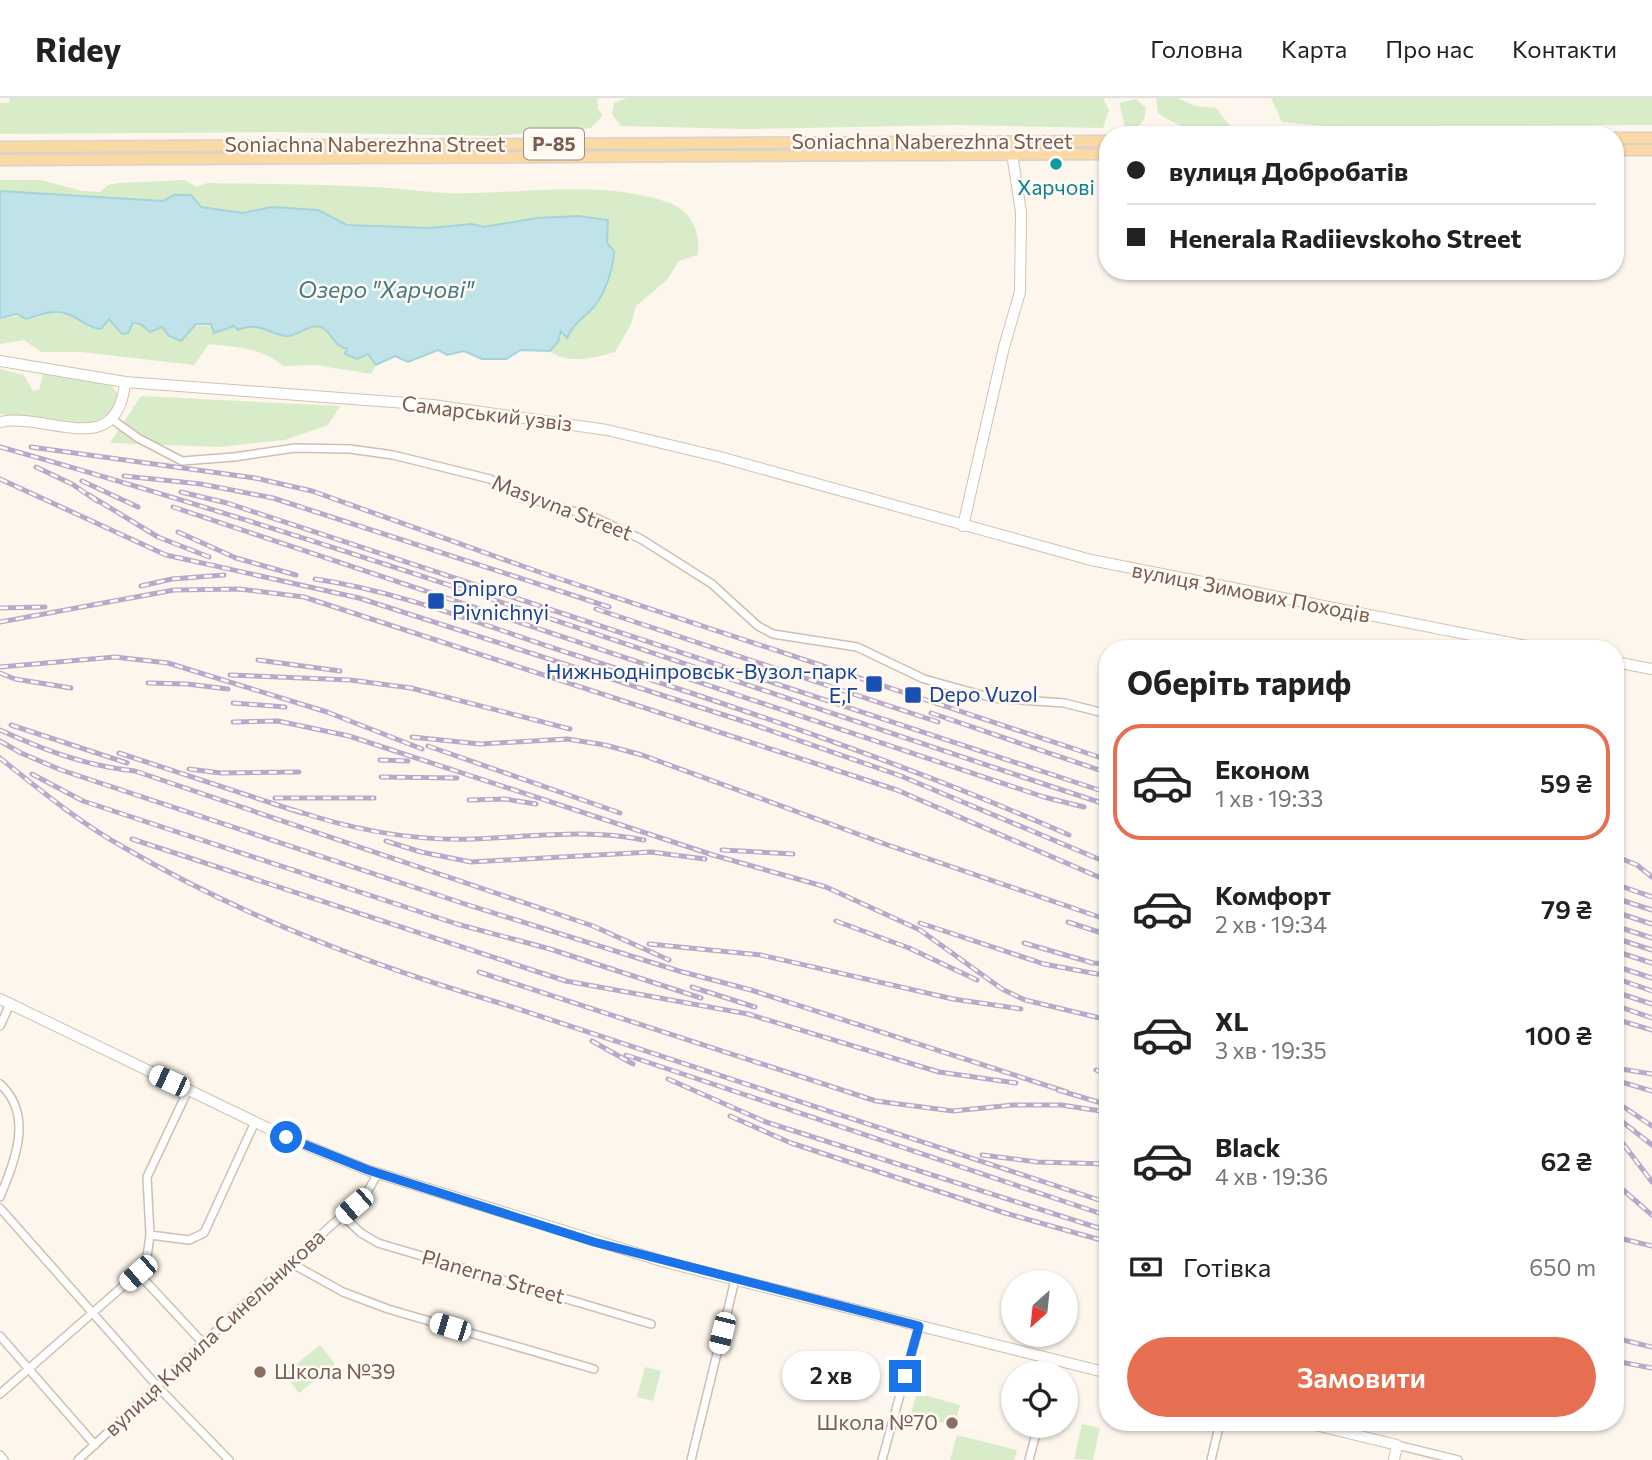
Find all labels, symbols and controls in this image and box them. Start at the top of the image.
text: Ridey [35,28,121,69]
text: Головна [1150,34,1243,63]
text: Карта [1281,34,1347,63]
text: Про нас [1385,34,1474,63]
text: Контакти [1512,34,1617,63]
road number: Р-85 [524,128,584,159]
street label: Soniachna Naberezhna Street [791,128,1073,153]
street label: Soniachna Naberezhna Street [224,131,506,156]
text: вулиця Добробатів [1169,155,1408,186]
marker: Харчові [1048,156,1064,172]
place label: Харчові [1017,174,1095,199]
text: Henerala Radiievskoho Street [1169,222,1522,253]
water label: Озеро "Харчові" [298,275,475,303]
street label: Самарський узвіз [400,390,574,435]
street label: Masyvna Street [489,468,636,545]
street label: вулиця Зимових Походів [1130,556,1373,627]
place label: Dnipro Pivnichnyi [452,575,549,624]
marker: Dnipro Pivnichnyi [426,591,446,611]
place label: Нижньодніпровськ-Вузол-парк Е,Г [546,658,858,707]
text: Оберіть тариф [1127,662,1351,702]
marker: Нижньодніпровськ-Вузол-парк Е,Г [864,674,884,694]
place label: Depo Vuzol [929,681,1038,706]
marker: Depo Vuzol [903,685,923,705]
icon: car [1131,751,1194,814]
text: Економ [1215,753,1310,784]
text: 59 ₴ [1540,767,1592,798]
text: 1 хв · 19:33 [1215,784,1323,812]
icon: car [1131,877,1194,940]
text: Комфорт [1215,879,1331,910]
text: 79 ₴ [1541,893,1592,924]
text: 2 хв · 19:34 [1215,910,1327,938]
icon: car [1131,1003,1194,1066]
text: XL [1215,1005,1249,1036]
text: 100 ₴ [1525,1019,1592,1050]
text: 3 хв · 19:35 [1215,1036,1327,1064]
car [146,1063,193,1099]
route start [270,1121,302,1153]
icon: car [1131,1129,1194,1192]
text: Black [1215,1131,1281,1162]
text: 62 ₴ [1540,1145,1592,1176]
text: 4 хв · 19:36 [1215,1162,1328,1190]
car [332,1184,377,1228]
street label: вулиця Кирила Синельникова [99,1223,329,1441]
street label: Planerna Street [419,1243,568,1308]
icon: cash [1127,1248,1165,1286]
car [116,1251,161,1295]
text: Готівка [1183,1251,1271,1282]
text: 650 m [1529,1253,1596,1281]
north arrow [1001,1270,1078,1348]
map controls [1001,1270,1078,1438]
car [707,1310,738,1356]
car [427,1311,474,1343]
button: Замовити [1127,1337,1596,1417]
callout: 2 хв [782,1352,880,1400]
place label: Школа №39 [274,1358,395,1383]
route end [889,1360,921,1392]
text: 2 хв [810,1361,852,1389]
button: locate [1001,1361,1078,1438]
marker: Школа №39 [252,1364,268,1380]
place label: Школа №70 [817,1409,938,1434]
marker: Школа №70 [944,1415,960,1431]

